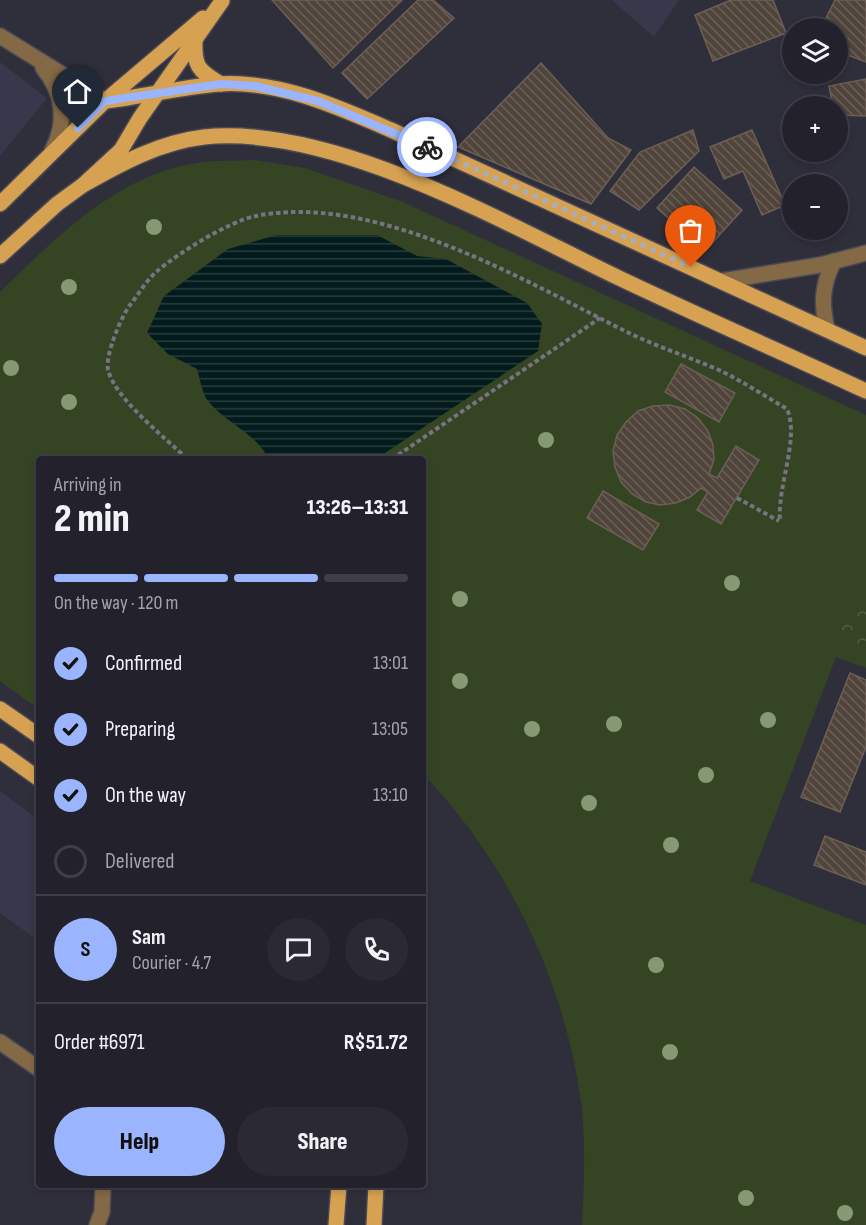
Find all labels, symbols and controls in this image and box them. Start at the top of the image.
map controls [782,18,848,240]
button: layers [782,18,848,84]
pin [52,66,103,128]
icon: home [61,75,94,108]
button: + [782,96,848,162]
courier [397,117,457,177]
icon: bike [411,131,444,164]
button: − [782,174,848,240]
pin [665,205,716,267]
icon: bag [674,214,707,247]
text: Arriving in [54,473,122,497]
text: 13:26–13:31 [306,494,408,521]
text: 2 min [54,496,130,543]
text: On the way · 120 m [54,591,178,615]
icon: check [54,647,87,680]
text: Confirmed [105,650,182,677]
text: 13:01 [373,651,408,675]
icon: check [54,713,87,746]
text: Preparing [105,716,175,743]
text: 13:05 [372,717,408,741]
icon: check [54,779,87,812]
text: On the way [105,782,186,809]
text: 13:10 [373,783,408,807]
text: Delivered [105,848,174,875]
button: chat [267,918,330,981]
button: phone [345,918,408,981]
text: Sam [132,924,166,951]
text: S [81,936,90,963]
text: Courier · 4.7 [132,951,211,975]
text: Order #6971 [54,1029,145,1056]
text: R$51.72 [344,1029,408,1056]
button: Help [54,1107,225,1176]
button: Share [237,1107,408,1176]

